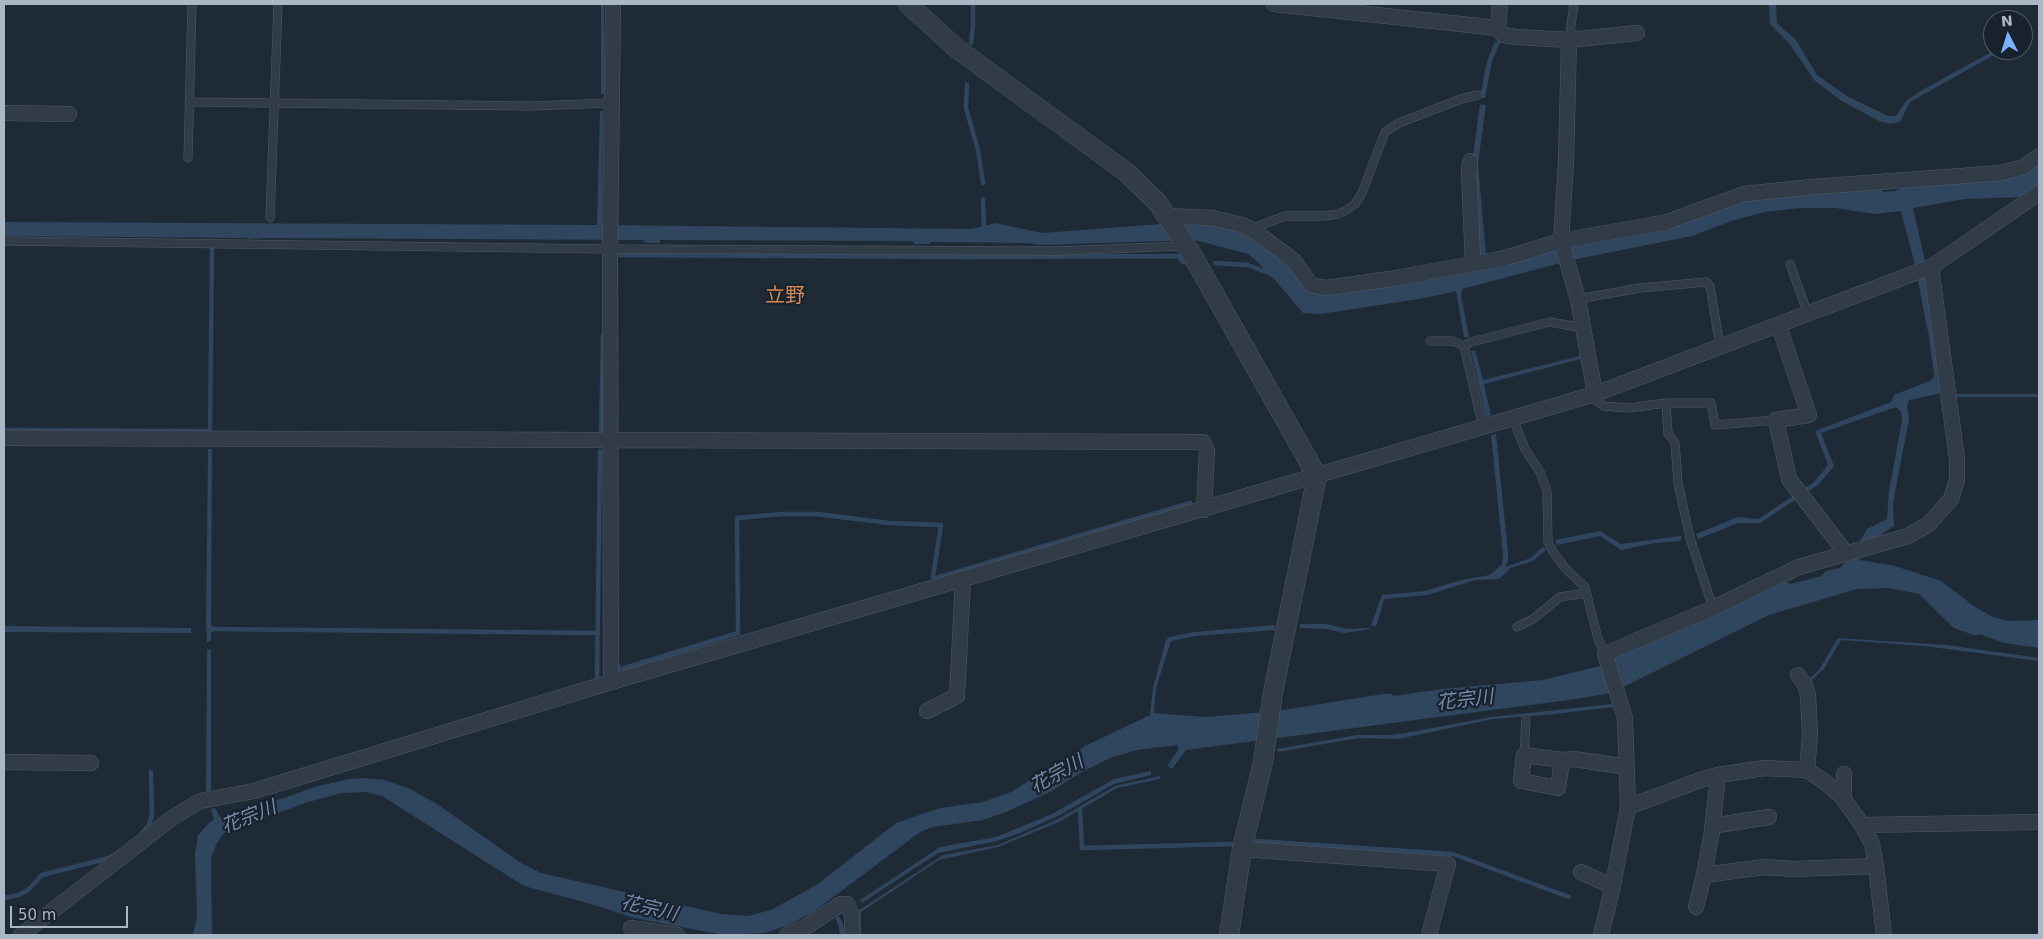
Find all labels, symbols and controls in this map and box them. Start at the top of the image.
north arrow [1983,10,2033,60]
text: N [2000,13,2013,30]
district label: 立野 [765,285,805,309]
water label: 花宗川 [1435,686,1495,716]
water label: 花宗川 [1027,751,1087,799]
water label: 花宗川 [218,797,280,839]
water label: 花宗川 [619,891,679,927]
scale bar [12,896,130,928]
text: 50 m [18,906,56,924]

